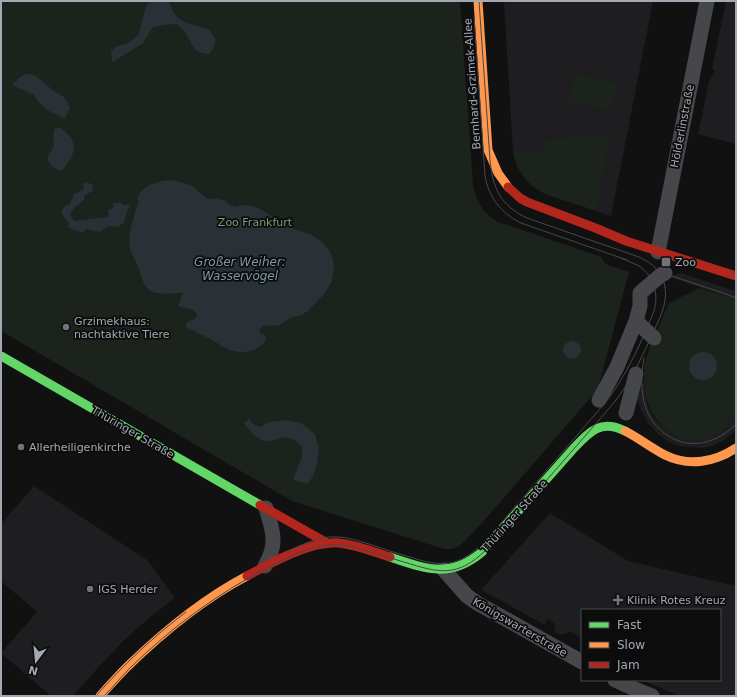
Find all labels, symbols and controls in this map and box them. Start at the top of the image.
street label: Bernhard-Grzimek-Allee [461,18,484,150]
street label: Hölderlinstraße [668,83,697,169]
park label: Zoo Frankfurt [218,216,293,229]
water label: Großer Weiher: Wasservögel [194,255,286,283]
marker: Zoo [660,256,672,268]
place label: Zoo [675,256,696,269]
place label: Grzimekhaus: nachtaktive Tiere [74,315,170,341]
marker: Grzimekhaus: nachtaktive Tiere [61,322,71,332]
street label: Thüringer Straße [88,403,177,461]
place label: Allerheiligenkirche [29,441,131,454]
marker: Allerheiligenkirche [16,442,26,452]
street label: Thüringer Straße [478,477,551,556]
place label: IGS Herder [98,583,158,596]
marker: IGS Herder [85,584,95,594]
marker: Klinik Rotes Kreuz [612,594,624,606]
place label: Klinik Rotes Kreuz [627,594,726,607]
street label: Königswarterstraße [470,595,570,660]
legend [581,609,721,681]
text: Fast [617,618,641,632]
text: Slow [617,638,645,652]
north arrow [16,641,56,681]
text: Jam [616,658,640,672]
text: N [27,663,40,678]

